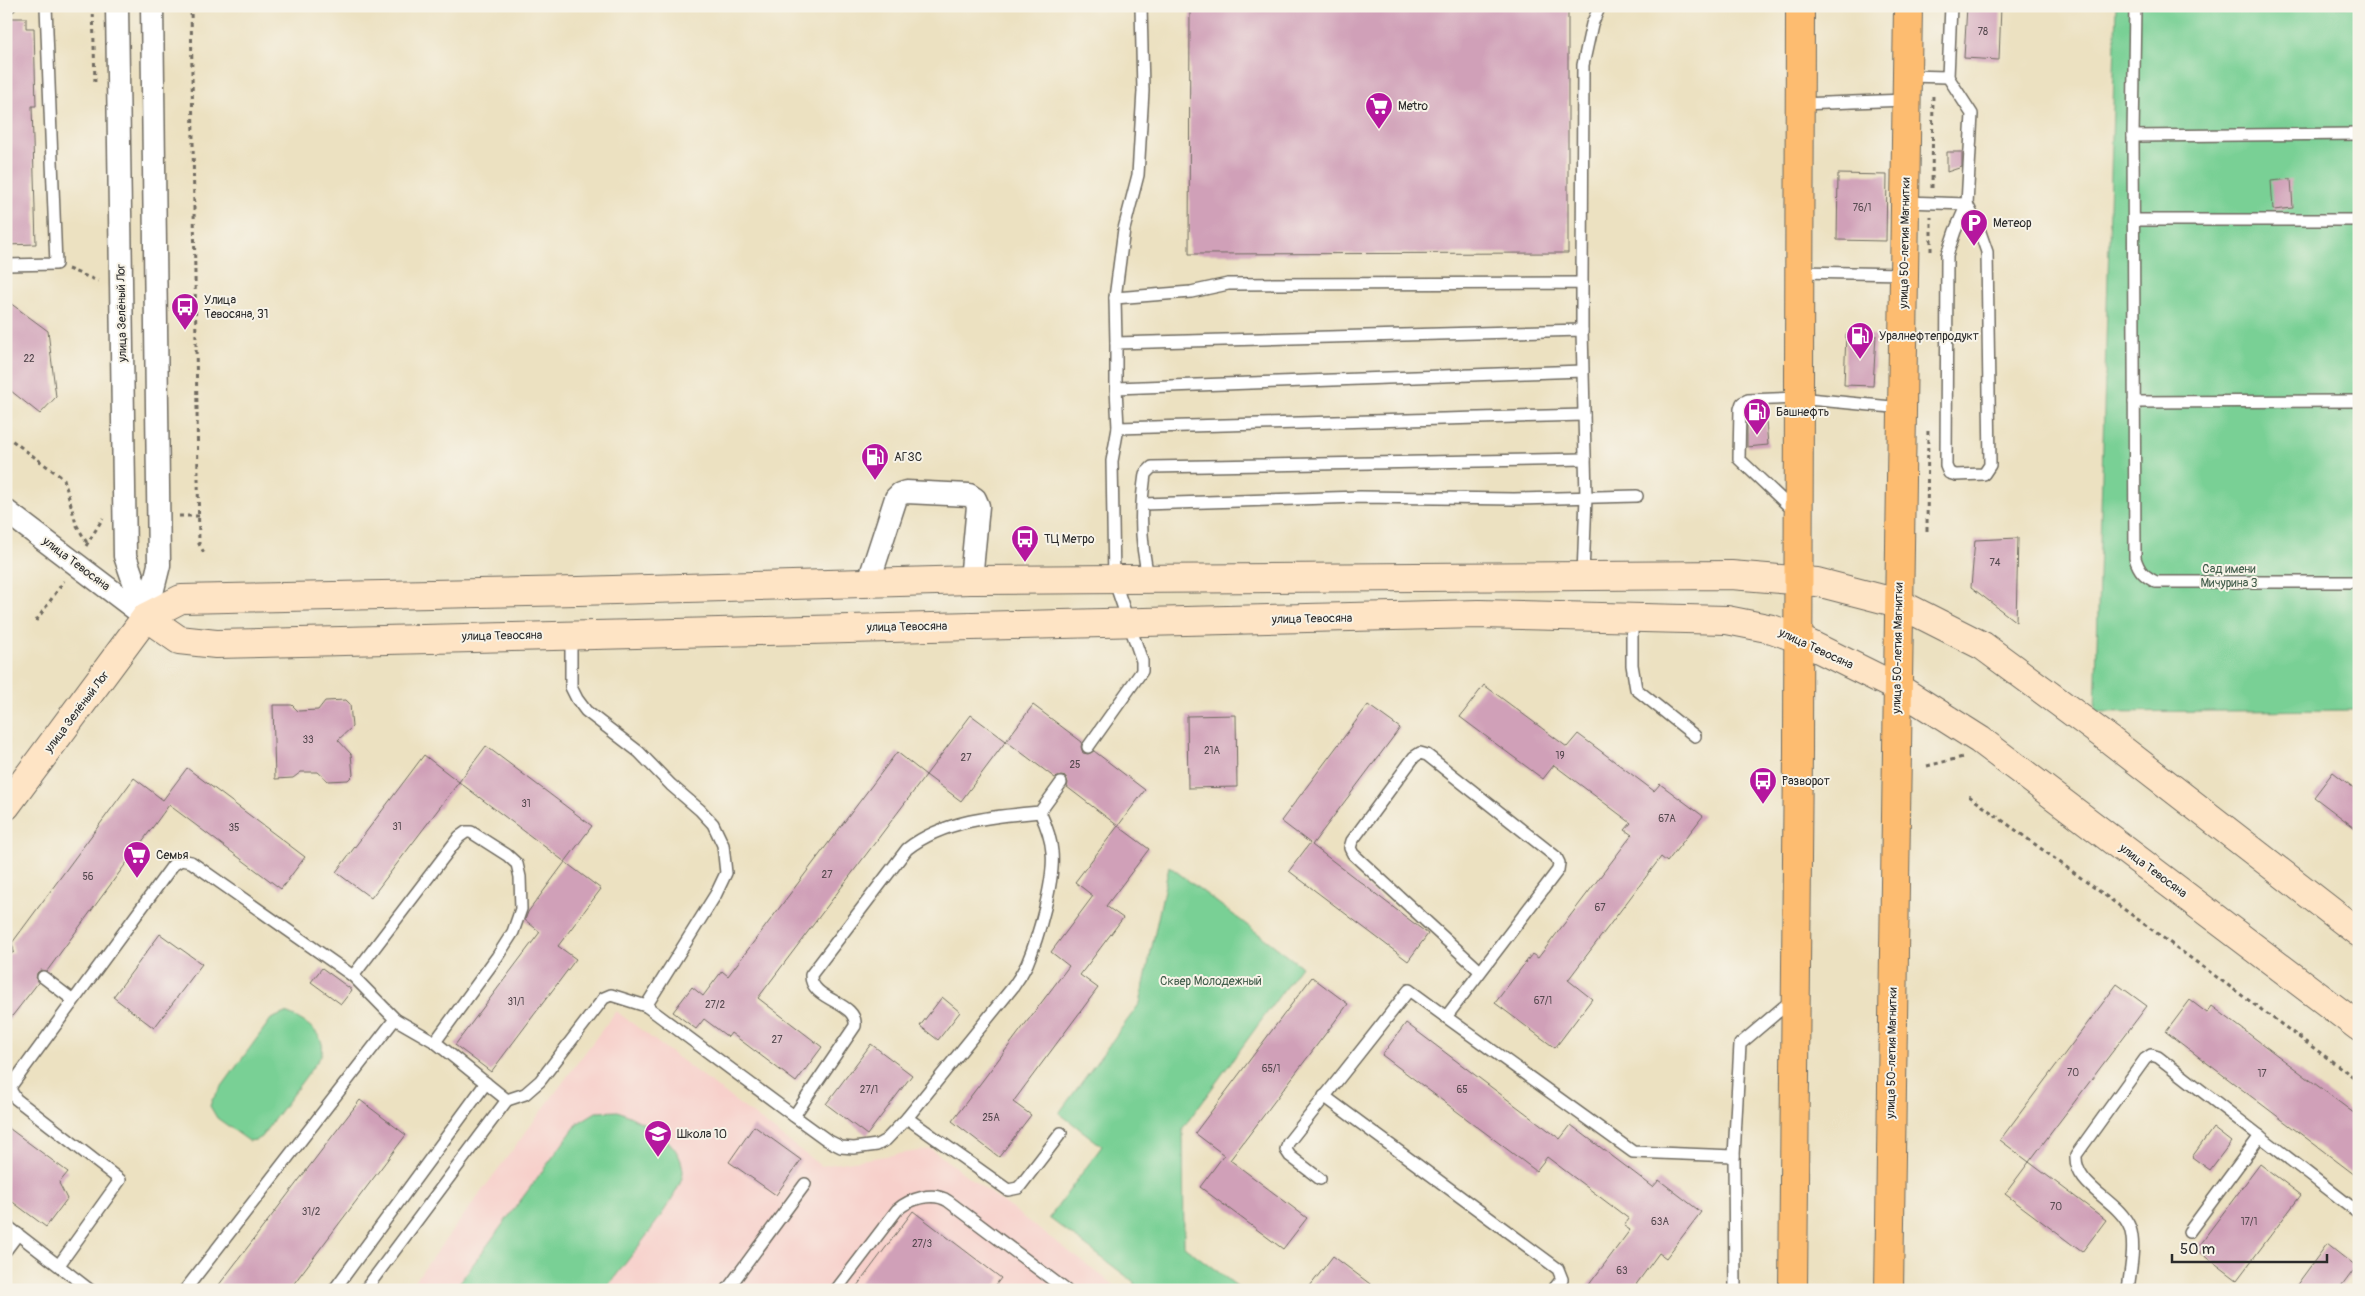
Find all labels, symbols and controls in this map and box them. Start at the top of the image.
house number: 78 [1978,26,1988,38]
supermarket icon: Metro [1364,91,1394,130]
place label: Metro [1398,99,1428,114]
street label: улица 50-летия Магнитки [1896,177,1914,310]
house number: 76/1 [1853,202,1871,214]
parking icon: Метеор [1959,208,1989,247]
place label: Метеор [1993,216,2032,231]
street label: улица Зелёный Лог [114,264,130,363]
bus stop icon: Улица Тевосяна, 31 [170,292,200,331]
place label: Улица Тевосяна, 31 [204,293,268,322]
fuel station icon: Уралнефтепродукт [1845,321,1875,360]
place label: Уралнефтепродукт [1879,329,1979,344]
house number: 22 [23,353,35,365]
fuel station icon: Башнефть [1742,397,1772,436]
place label: Башнефть [1776,405,1829,420]
fuel station icon: АГЗС [860,442,890,481]
place label: АГЗС [894,450,922,465]
bus stop icon: ТЦ Метро [1010,524,1040,563]
place label: ТЦ Метро [1044,532,1095,547]
street label: улица Тевосяна [38,533,113,595]
house number: 74 [1989,557,2001,569]
park label: Сад имени Мичурина 3 [2200,562,2258,591]
street label: улица 50-летия Магнитки [1889,582,1907,715]
street label: улица Тевосяна [1271,611,1353,627]
street label: улица Тевосяна [866,619,948,635]
street label: улица Тевосяна [1775,625,1856,673]
street label: улица Тевосяна [461,628,543,644]
street label: улица Зелёный Лог [41,668,113,757]
house number: 33 [302,734,314,746]
house number: 21А [1204,745,1221,757]
house number: 19 [1555,750,1565,762]
house number: 27 [961,752,972,764]
house number: 25 [1069,759,1081,771]
bus stop icon: Разворот [1748,766,1778,805]
place label: Разворот [1782,774,1830,789]
house number: 31 [521,798,531,810]
house number: 67А [1658,813,1676,825]
house number: 31 [392,821,402,833]
house number: 35 [229,822,240,834]
supermarket icon: Семья [122,840,152,879]
street label: улица Тевосяна [2115,840,2190,902]
place label: Семья [156,848,189,863]
house number: 27 [822,869,833,881]
house number: 56 [82,871,94,883]
house number: 67 [1594,902,1606,914]
park label: Сквер Молодежный [1160,974,1262,989]
street label: улица 50-летия Магнитки [1883,987,1901,1120]
house number: 67/1 [1534,995,1552,1007]
house number: 31/1 [508,996,525,1008]
house number: 27/2 [705,999,725,1011]
house number: 27 [772,1034,783,1046]
house number: 65/1 [1262,1063,1280,1075]
house number: 70 [2067,1067,2079,1079]
house number: 17 [2257,1068,2267,1080]
house number: 27/1 [860,1084,878,1096]
house number: 65 [1456,1084,1468,1096]
house number: 25А [982,1112,1000,1124]
school or university icon: Школа 10 [643,1119,673,1158]
place label: Школа 10 [677,1127,727,1142]
house number: 70 [2050,1201,2062,1213]
house number: 31/2 [302,1206,321,1218]
house number: 63А [1651,1216,1669,1228]
house number: 17/1 [2241,1216,2257,1228]
scale bar [2172,1231,2328,1263]
house number: 27/3 [912,1238,932,1250]
text: 50 m [2180,1240,2215,1259]
house number: 63 [1616,1265,1628,1277]

